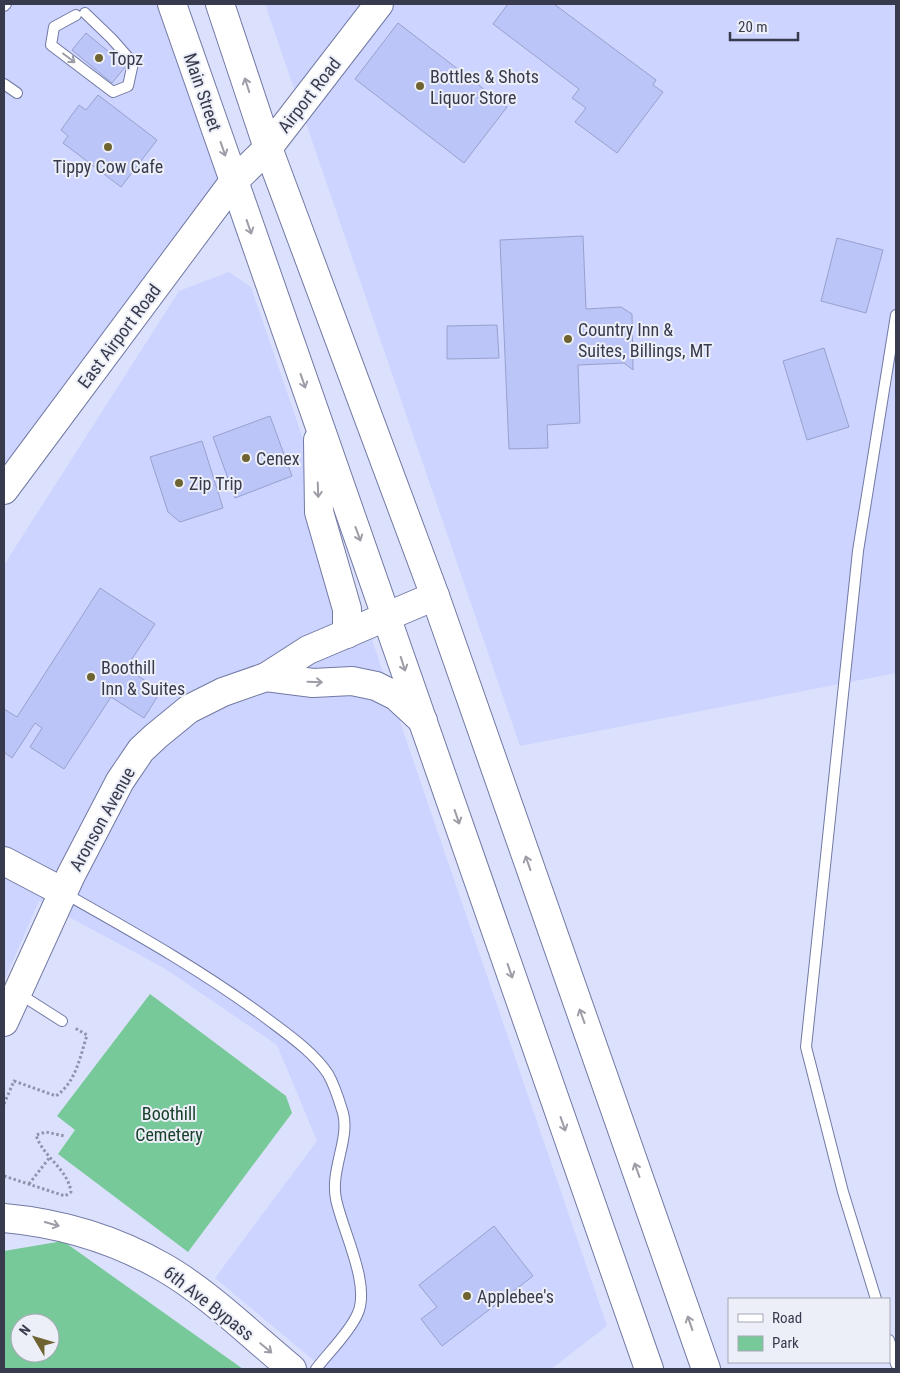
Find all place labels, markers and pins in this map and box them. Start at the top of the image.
place label: Topz [109,48,143,69]
marker: Topz [93,52,105,64]
place label: Bottles & Shots Liquor Store [430,66,539,108]
marker: Bottles & Shots Liquor Store [414,80,426,92]
marker: Tippy Cow Cafe [102,141,114,153]
place label: Tippy Cow Cafe [53,156,163,177]
place label: Country Inn & Suites, Billings, MT [578,319,712,361]
marker: Country Inn & Suites, Billings, MT [562,333,574,345]
place label: Cenex [256,448,300,469]
marker: Cenex [240,452,252,464]
place label: Zip Trip [189,473,243,494]
marker: Zip Trip [173,477,185,489]
place label: Boothill Inn & Suites [101,657,185,699]
marker: Boothill Inn & Suites [85,671,97,683]
place label: Applebee's [477,1286,554,1307]
marker: Applebee's [461,1290,473,1302]

